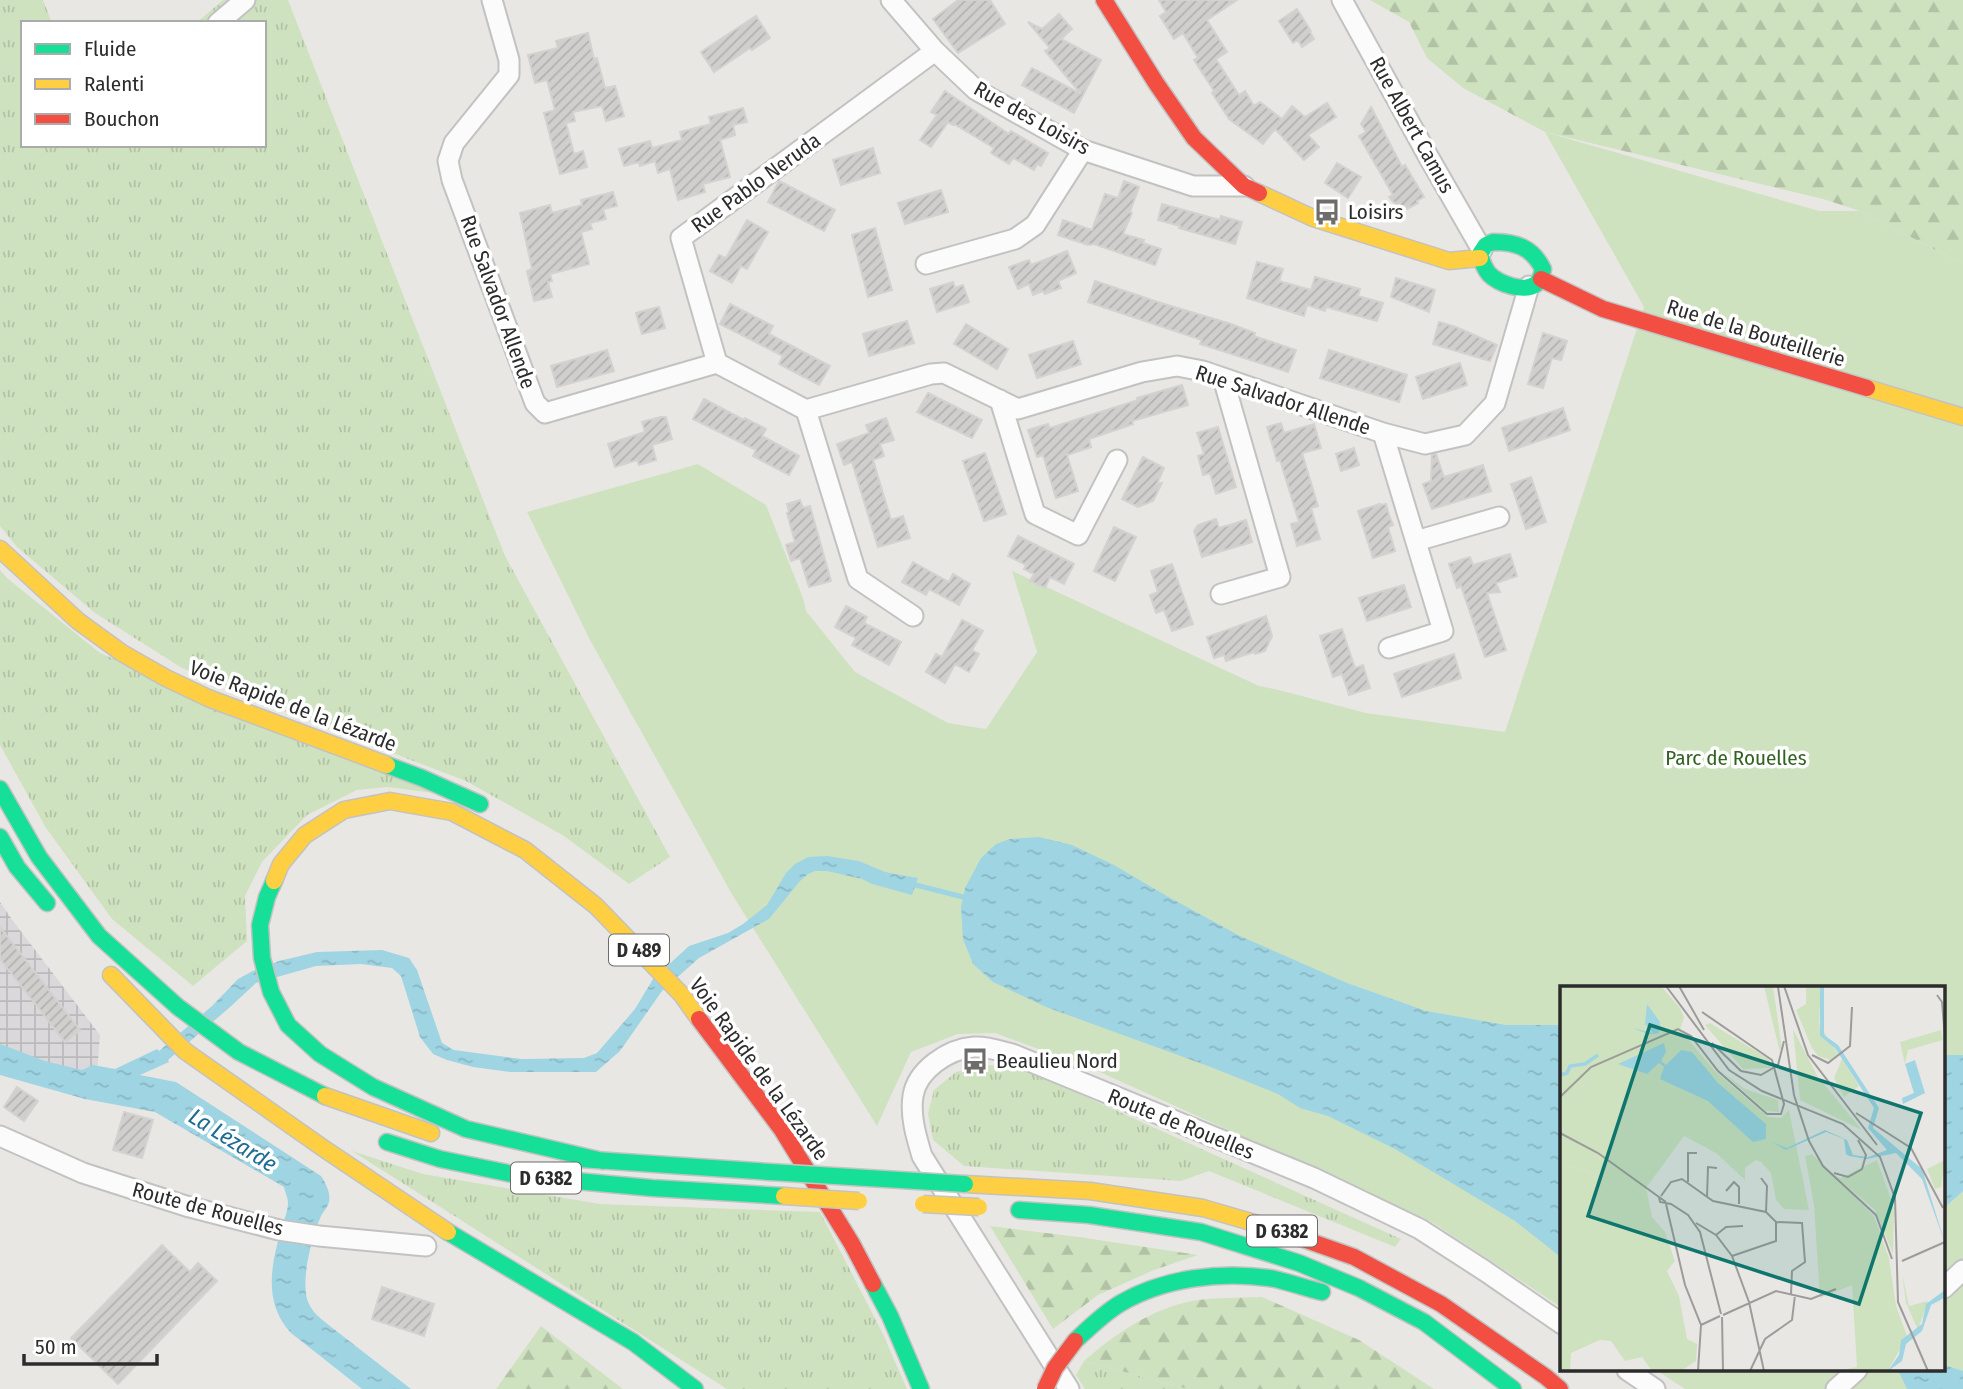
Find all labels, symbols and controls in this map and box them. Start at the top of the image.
legend [21,21,266,147]
text: Fluide [84,36,136,62]
street label: Rue Albert Camus [1364,52,1460,198]
text: Ralenti [84,71,144,97]
street label: Rue des Loisirs [969,75,1095,161]
text: Bouchon [84,106,160,132]
street label: Rue Pablo Neruda [686,127,826,239]
bus stop icon: Loisirs [1312,197,1342,227]
place label: Loisirs [1348,199,1403,225]
street label: Rue Salvador Allende [455,212,541,392]
street label: Rue de la Bouteillerie [1664,294,1848,372]
street label: Rue Salvador Allende [1192,359,1374,441]
street label: Voie Rapide de la Lézarde [186,655,400,757]
park label: Parc de Rouelles [1665,745,1807,771]
road number: D 489 [609,934,669,966]
street label: Voie Rapide de la Lézarde [684,973,834,1165]
inset map [1560,986,1946,1372]
bus stop icon: Beaulieu Nord [960,1046,990,1076]
place label: Beaulieu Nord [996,1048,1118,1074]
street label: Route de Rouelles [1104,1083,1258,1165]
water label: La Lézarde [184,1102,282,1178]
road number: D 6382 [511,1162,581,1194]
street label: Route de Rouelles [130,1176,286,1242]
road number: D 6382 [1247,1216,1317,1246]
scale bar [24,1322,158,1366]
text: 50 m [35,1334,77,1360]

